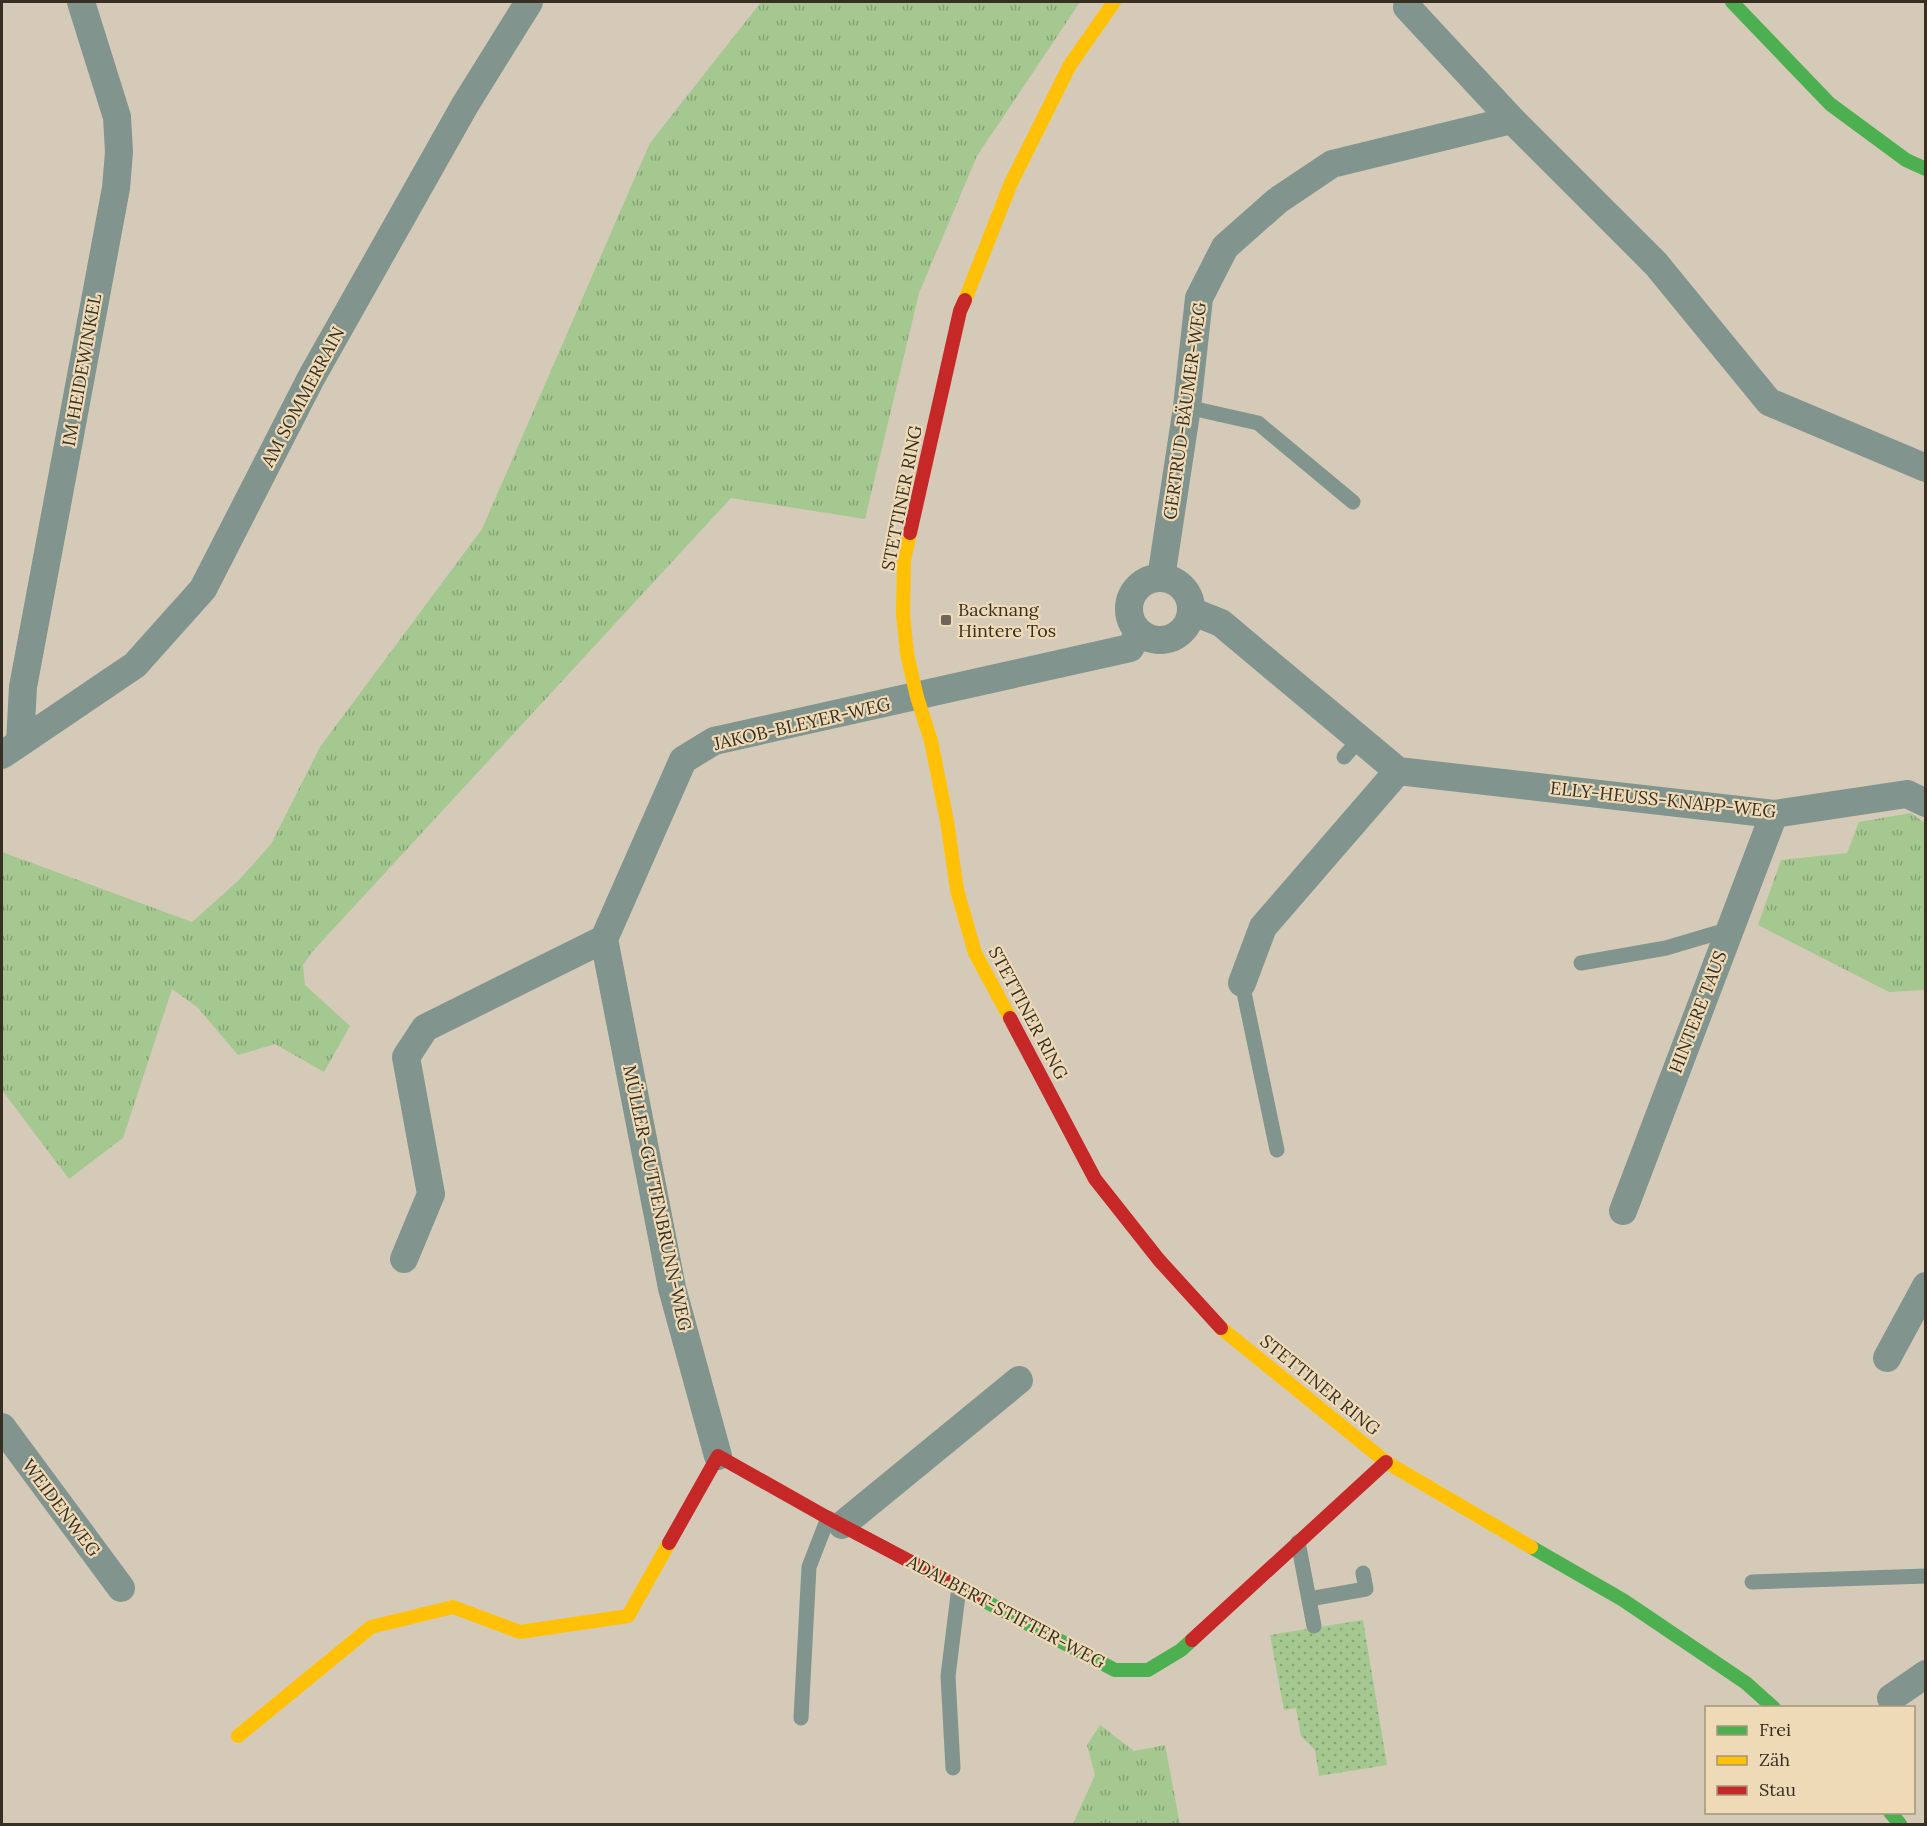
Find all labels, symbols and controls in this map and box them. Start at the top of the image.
street label: IM HEIDEWINKEL [57,291,106,448]
street label: GERTRUD-BÄUMER-WEG [1158,300,1211,521]
street label: AM SOMMERRAIN [255,323,349,472]
street label: STETTINER RING [876,423,927,573]
place label: Backnang Hintere Tos [958,598,1056,642]
marker: Backnang Hintere Tos [939,613,953,627]
street label: JAKOB-BLEYER-WEG [710,692,893,755]
street label: ELLY-HEUSS-KNAPP-WEG [1549,776,1777,823]
street label: STETTINER RING [984,942,1073,1084]
street label: HINTERE TAUS [1664,947,1731,1076]
street label: MÜLLER-GUTTENBRUNN-WEG [618,1063,697,1333]
street label: STETTINER RING [1256,1329,1385,1440]
street label: WEIDENWEG [17,1454,106,1561]
street label: ADALBERT-STIFTER-WEG [902,1549,1110,1674]
legend [1705,1706,1915,1814]
text: Frei [1759,1718,1791,1741]
text: Zäh [1759,1748,1790,1771]
text: Stau [1759,1778,1796,1801]

